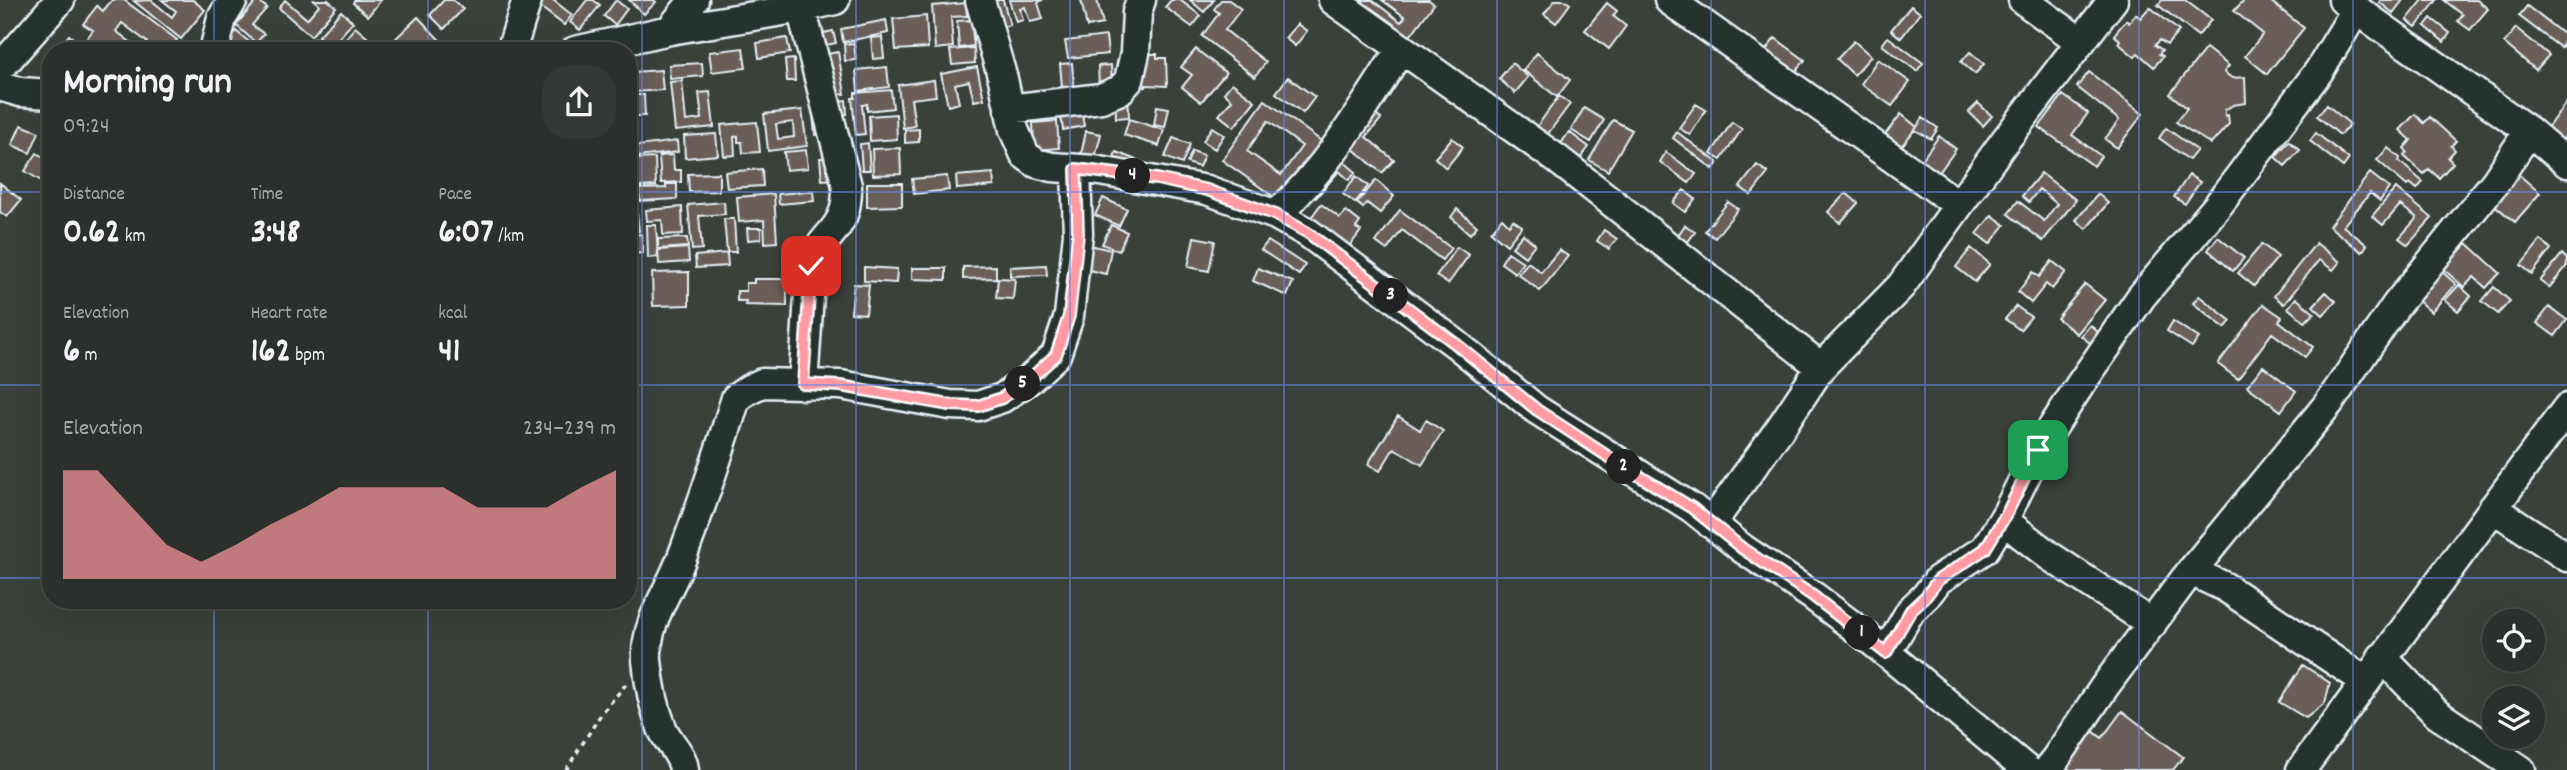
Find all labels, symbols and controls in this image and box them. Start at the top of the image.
text: Morning run [63,57,232,112]
button: share [542,65,616,139]
text: 09:24 [63,111,109,144]
pin: 4 [1116,158,1150,194]
text: 4 [1129,162,1136,189]
text: Distance [63,182,125,209]
text: Time [251,182,283,209]
text: Pace [438,182,472,209]
text: 0.62 [63,209,120,259]
text: 3:48 [251,209,301,259]
text: 6:07 [438,209,494,259]
text: km [120,224,146,251]
text: /km [494,224,524,251]
pin [781,236,841,296]
icon: check [792,247,830,285]
pin: 3 [1374,278,1408,314]
text: 3 [1386,282,1395,309]
text: Elevation [63,301,129,328]
text: Heart rate [251,301,327,328]
text: kcal [438,301,467,328]
text: 6 [63,328,80,378]
text: 162 [251,328,291,378]
text: 41 [438,328,461,378]
text: m [80,343,98,370]
text: bpm [291,343,325,370]
pin: 5 [1006,366,1040,402]
text: 5 [1018,370,1027,397]
text: Elevation [63,413,143,446]
text: 234–239 m [523,413,616,446]
pin [2008,420,2068,480]
icon: arrive [2019,431,2057,469]
pin: 2 [1606,449,1642,484]
text: 2 [1619,453,1628,480]
map controls [2482,609,2545,749]
button: locate [2482,609,2545,672]
pin: 1 [1844,616,1880,650]
text: 1 [1859,619,1864,646]
button: layers [2482,686,2545,749]

